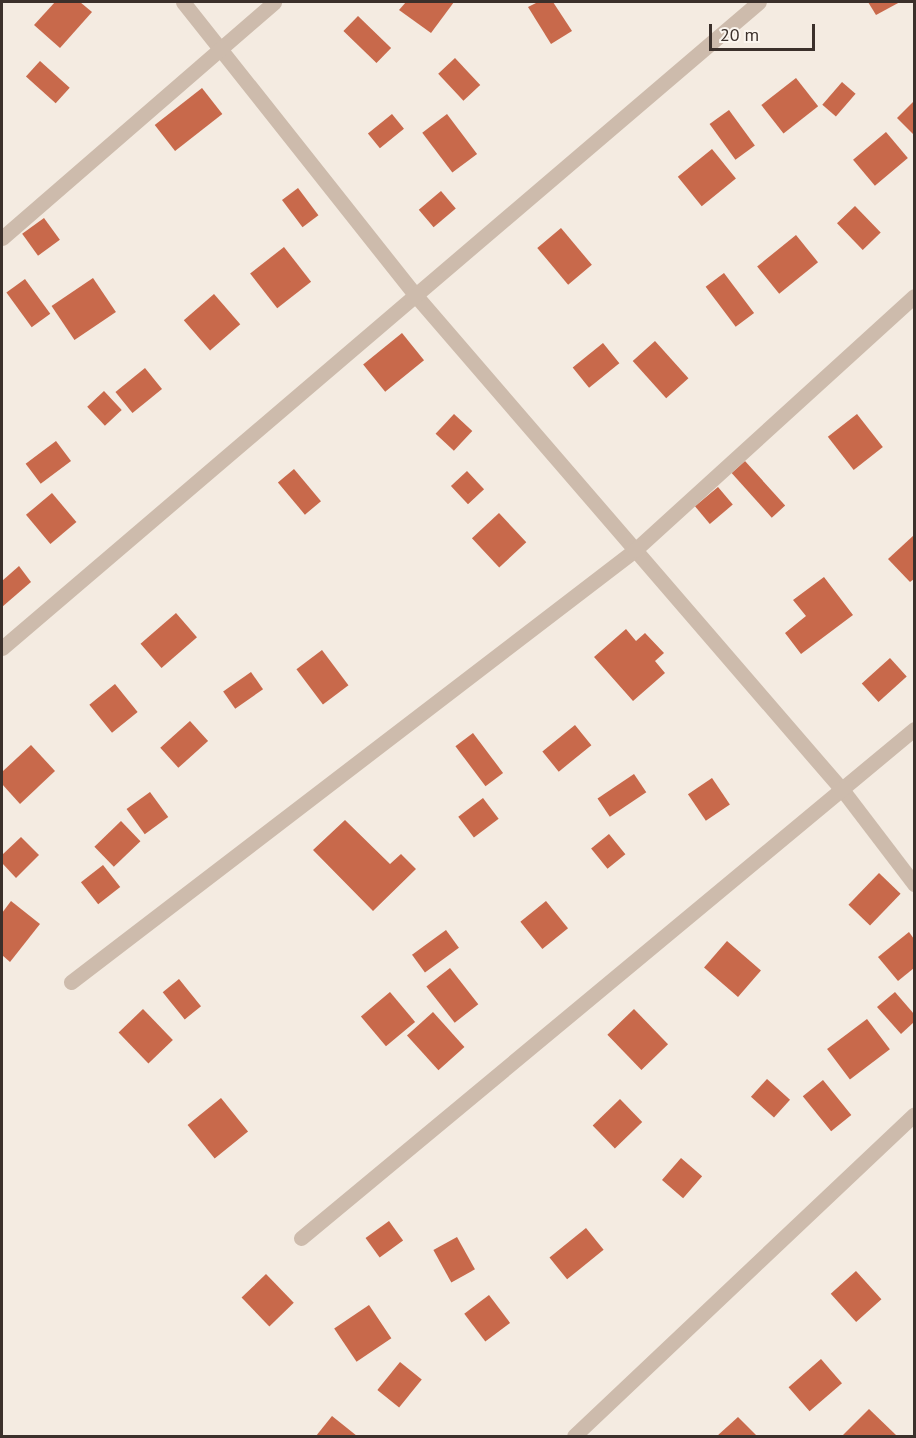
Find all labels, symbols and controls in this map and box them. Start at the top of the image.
scale bar [712,12,818,50]
text: 20 m [720,23,759,46]

